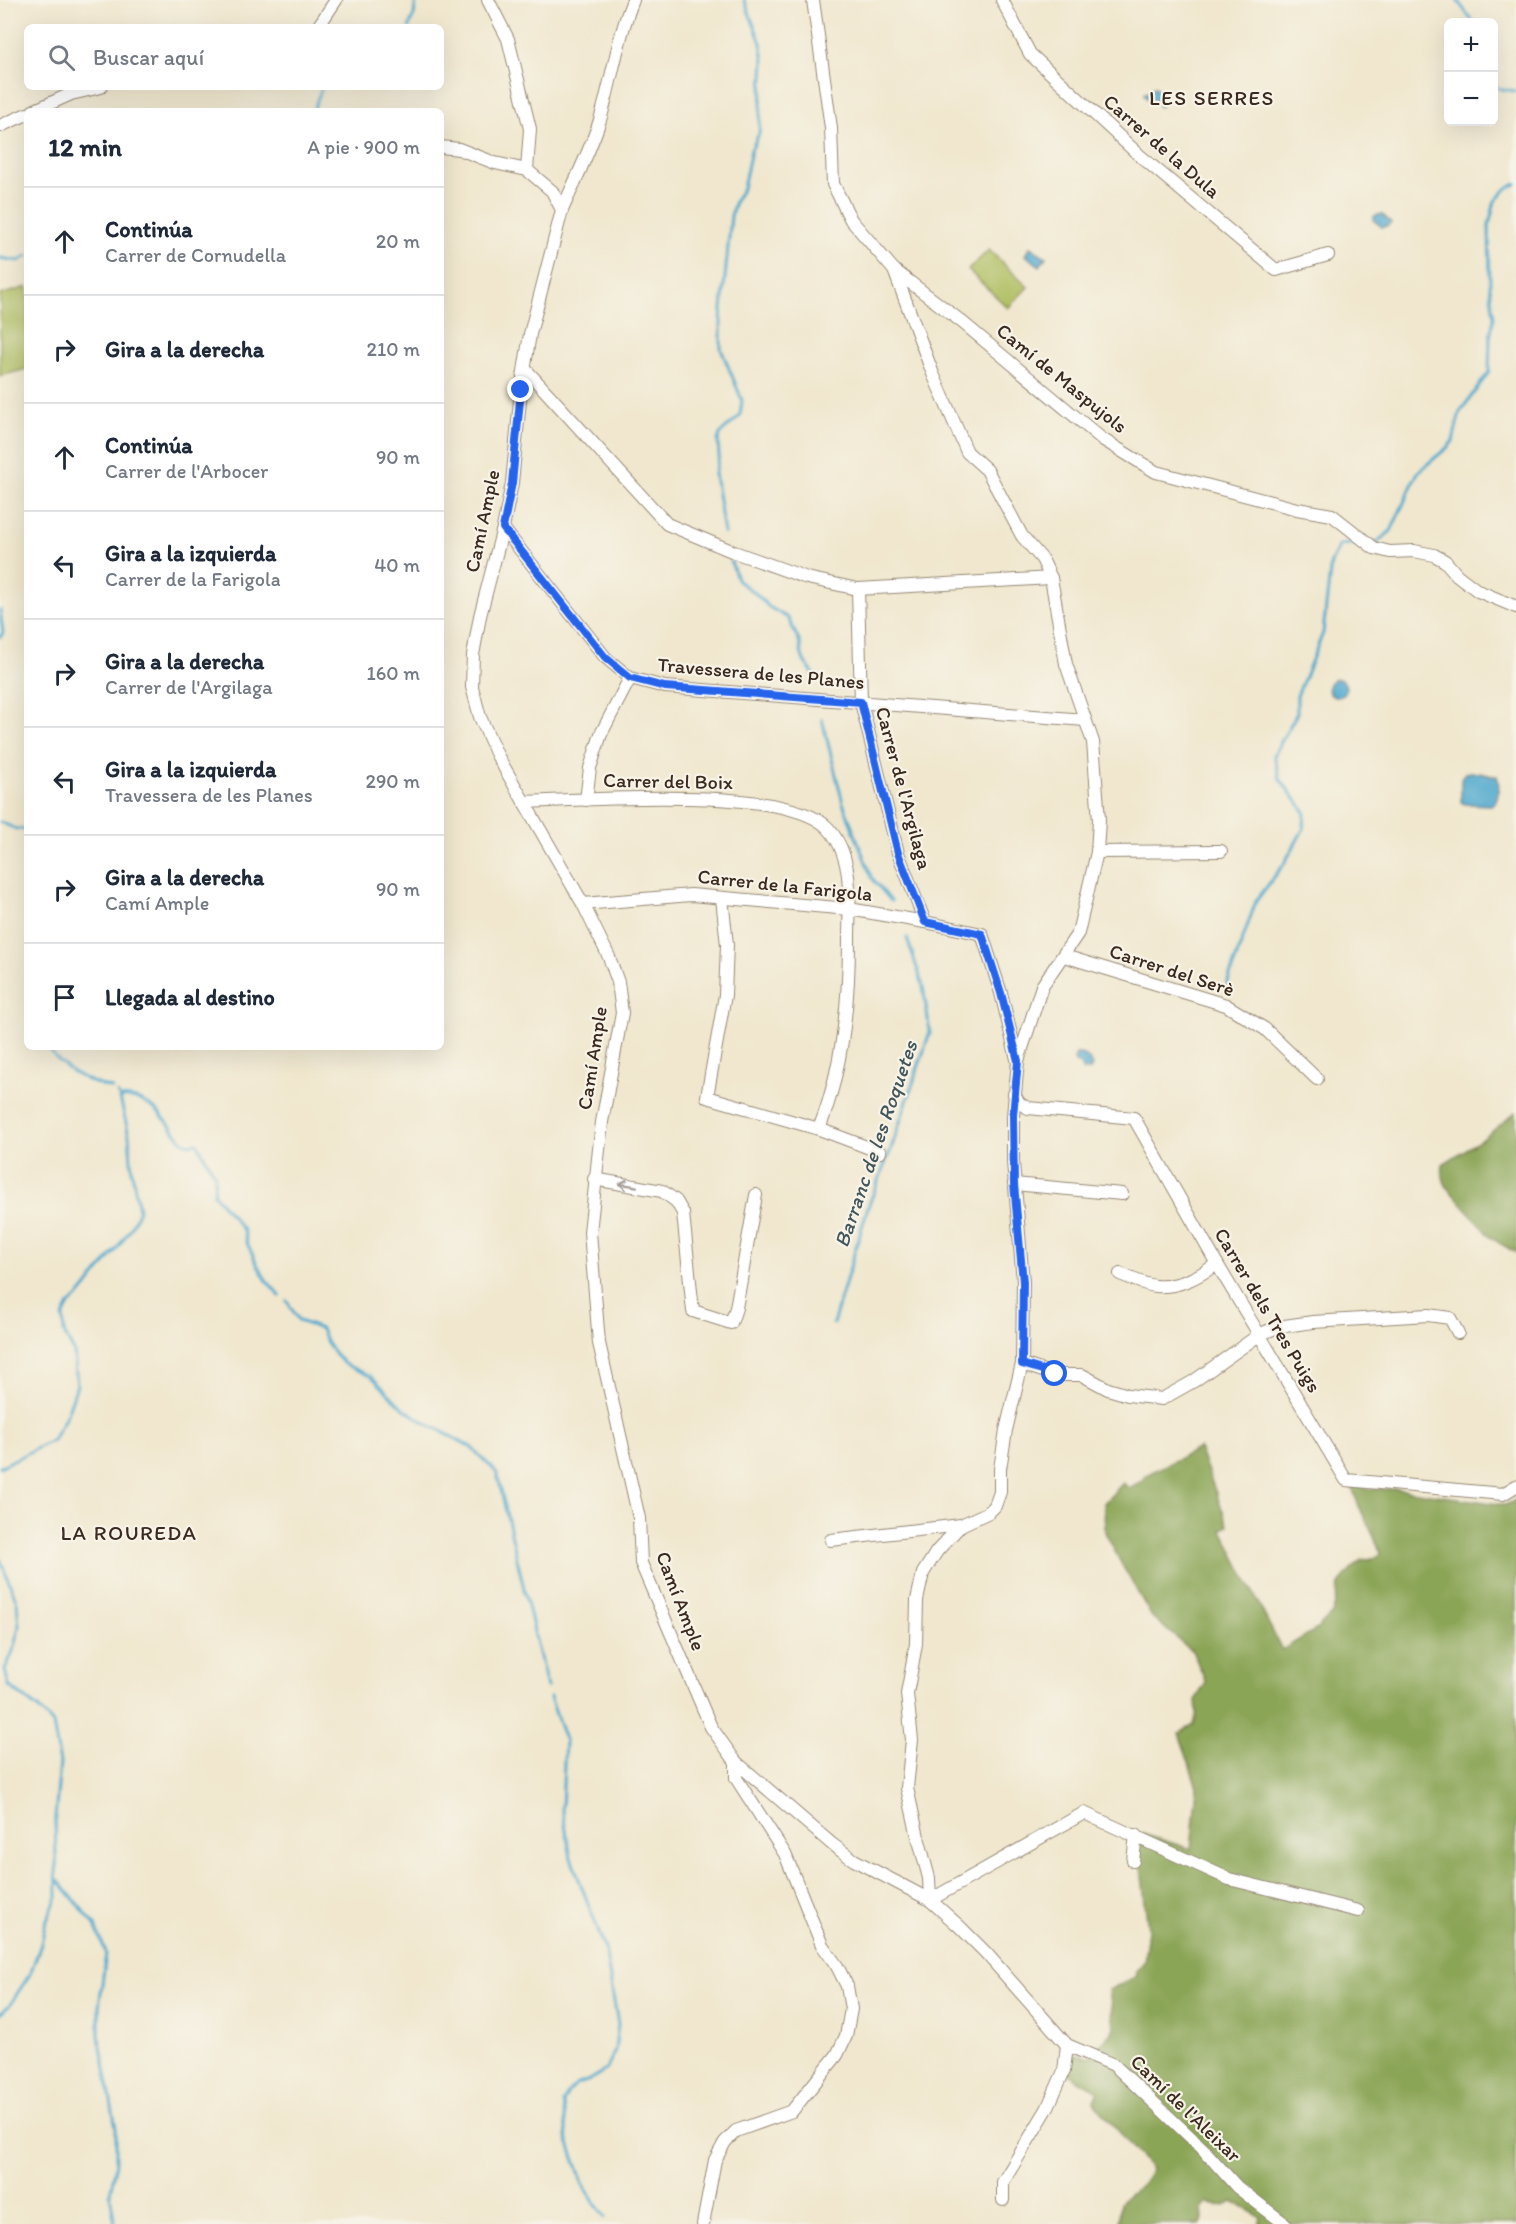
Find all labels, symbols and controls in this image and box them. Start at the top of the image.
map controls [1444,18,1498,126]
button: + [1444,18,1498,72]
search box [24,24,444,90]
icon: search [45,41,78,74]
text: Buscar aquí [93,44,204,71]
button: − [1444,72,1498,126]
district label: LES SERRES [1149,85,1275,110]
street label: Carrer de la Dula [1099,89,1226,204]
text: 12 min [48,131,122,163]
text: A pie · 900 m [307,135,420,159]
text: Continúa [105,216,193,243]
icon: ahead [48,225,81,258]
text: 20 m [376,229,420,253]
text: Carrer de Cornudella [105,243,286,267]
street label: Camí de Maspujols [992,318,1132,438]
icon: right [48,333,81,366]
text: Gira a la derecha [105,336,264,363]
text: 210 m [367,337,420,361]
route end [507,376,533,402]
text: Continúa [105,432,193,459]
icon: ahead [48,441,81,474]
text: 90 m [376,445,420,469]
text: Carrer de l'Arbocer [105,459,268,483]
street label: Camí Ample [459,467,505,575]
text: Gira a la izquierda [105,540,276,567]
icon: left [48,549,81,582]
text: 40 m [374,553,420,577]
text: Carrer de la Farigola [105,567,281,591]
text: Gira a la derecha [105,648,264,675]
street label: Travessera de les Planes [657,652,866,694]
icon: right [48,657,81,690]
text: 160 m [367,661,420,685]
text: Carrer de l'Argilaga [105,675,273,699]
street label: Carrer de l'Argilaga [871,704,937,873]
text: Gira a la izquierda [105,756,276,783]
icon: left [48,765,81,798]
street label: Carrer del Boix [603,768,733,794]
text: 290 m [365,769,420,793]
text: Travessera de les Planes [105,783,313,807]
text: Gira a la derecha [105,864,264,891]
street label: Carrer de la Farigola [696,864,874,906]
icon: right [48,873,81,906]
text: 90 m [376,877,420,901]
text: Camí Ample [105,891,209,915]
street label: Carrer del Serè [1107,939,1237,1001]
icon: arrive [48,981,81,1014]
text: Llegada al destino [105,984,275,1011]
street label: Camí Ample [572,1005,612,1111]
water label: Barranc de les Roquetes [828,1036,923,1250]
one-way arrow [619,1179,638,1190]
street label: Carrer dels Tres Puigs [1209,1223,1327,1397]
route start [1041,1360,1067,1386]
district label: LA ROUREDA [60,1520,198,1545]
street label: Camí Ample [651,1548,711,1654]
street label: Camí de l'Aleixar [1126,2049,1246,2167]

